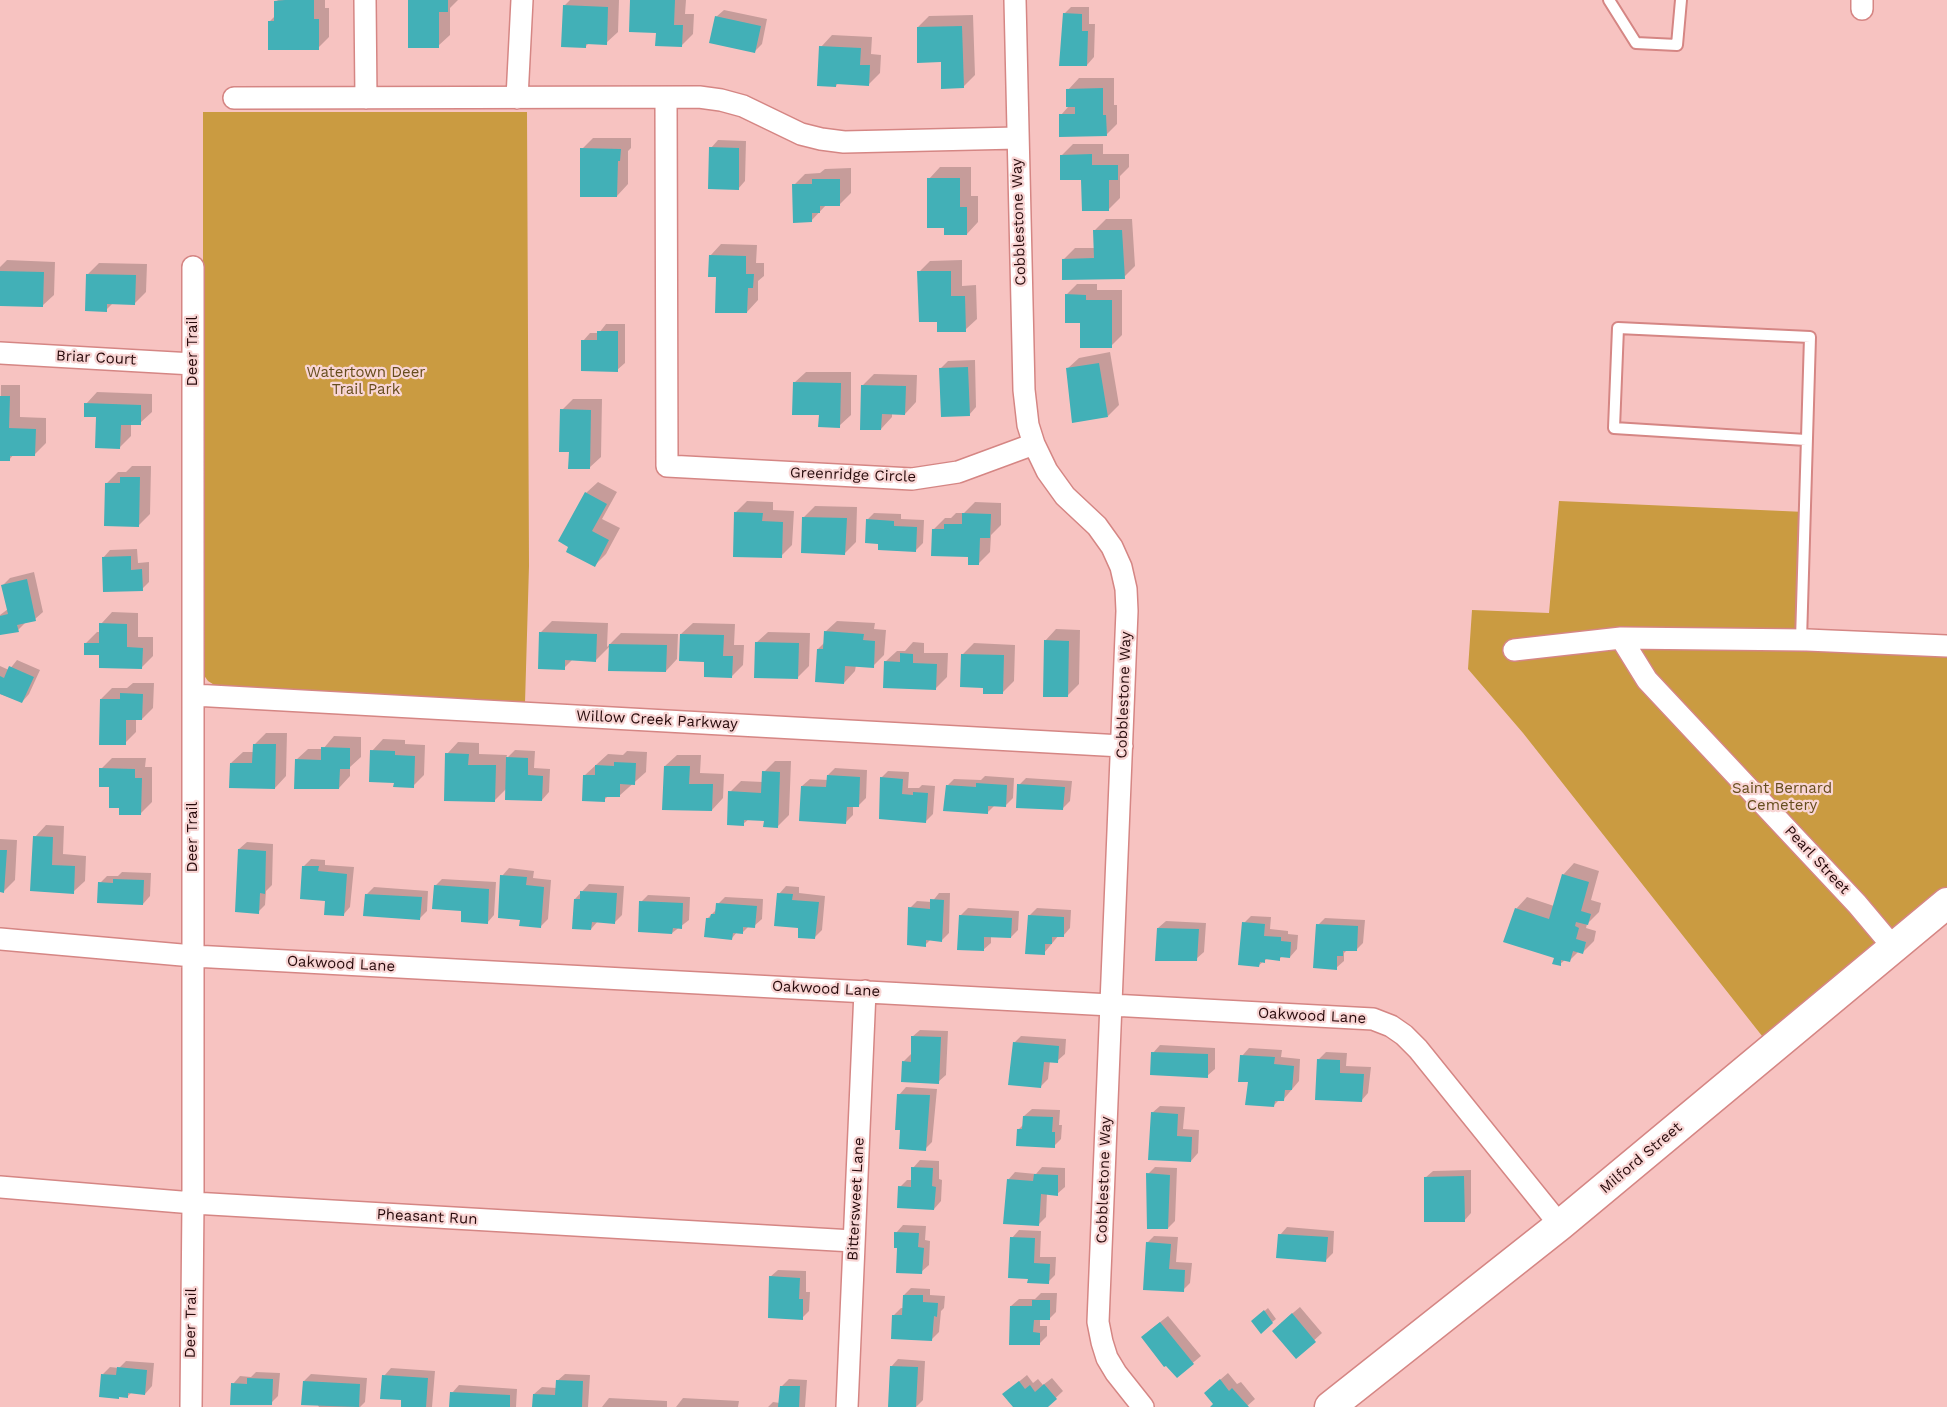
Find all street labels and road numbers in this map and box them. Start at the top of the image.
street label: Cobblestone Way [1008,158,1030,286]
street label: Deer Trail [184,316,202,386]
street label: Briar Court [56,347,136,369]
street label: Greenridge Circle [790,464,916,486]
street label: Cobblestone Way [1113,631,1135,759]
street label: Willow Creek Parkway [576,707,738,733]
street label: Deer Trail [184,802,202,872]
street label: Pearl Street [1781,822,1853,898]
street label: Oakwood Lane [286,952,396,976]
street label: Oakwood Lane [771,977,881,1001]
street label: Oakwood Lane [1257,1004,1367,1028]
street label: Cobblestone Way [1093,1116,1115,1244]
street label: Milford Street [1596,1118,1686,1198]
street label: Bittersweet Lane [844,1137,868,1261]
street label: Pheasant Run [376,1205,478,1229]
street label: Deer Trail [181,1288,201,1358]

